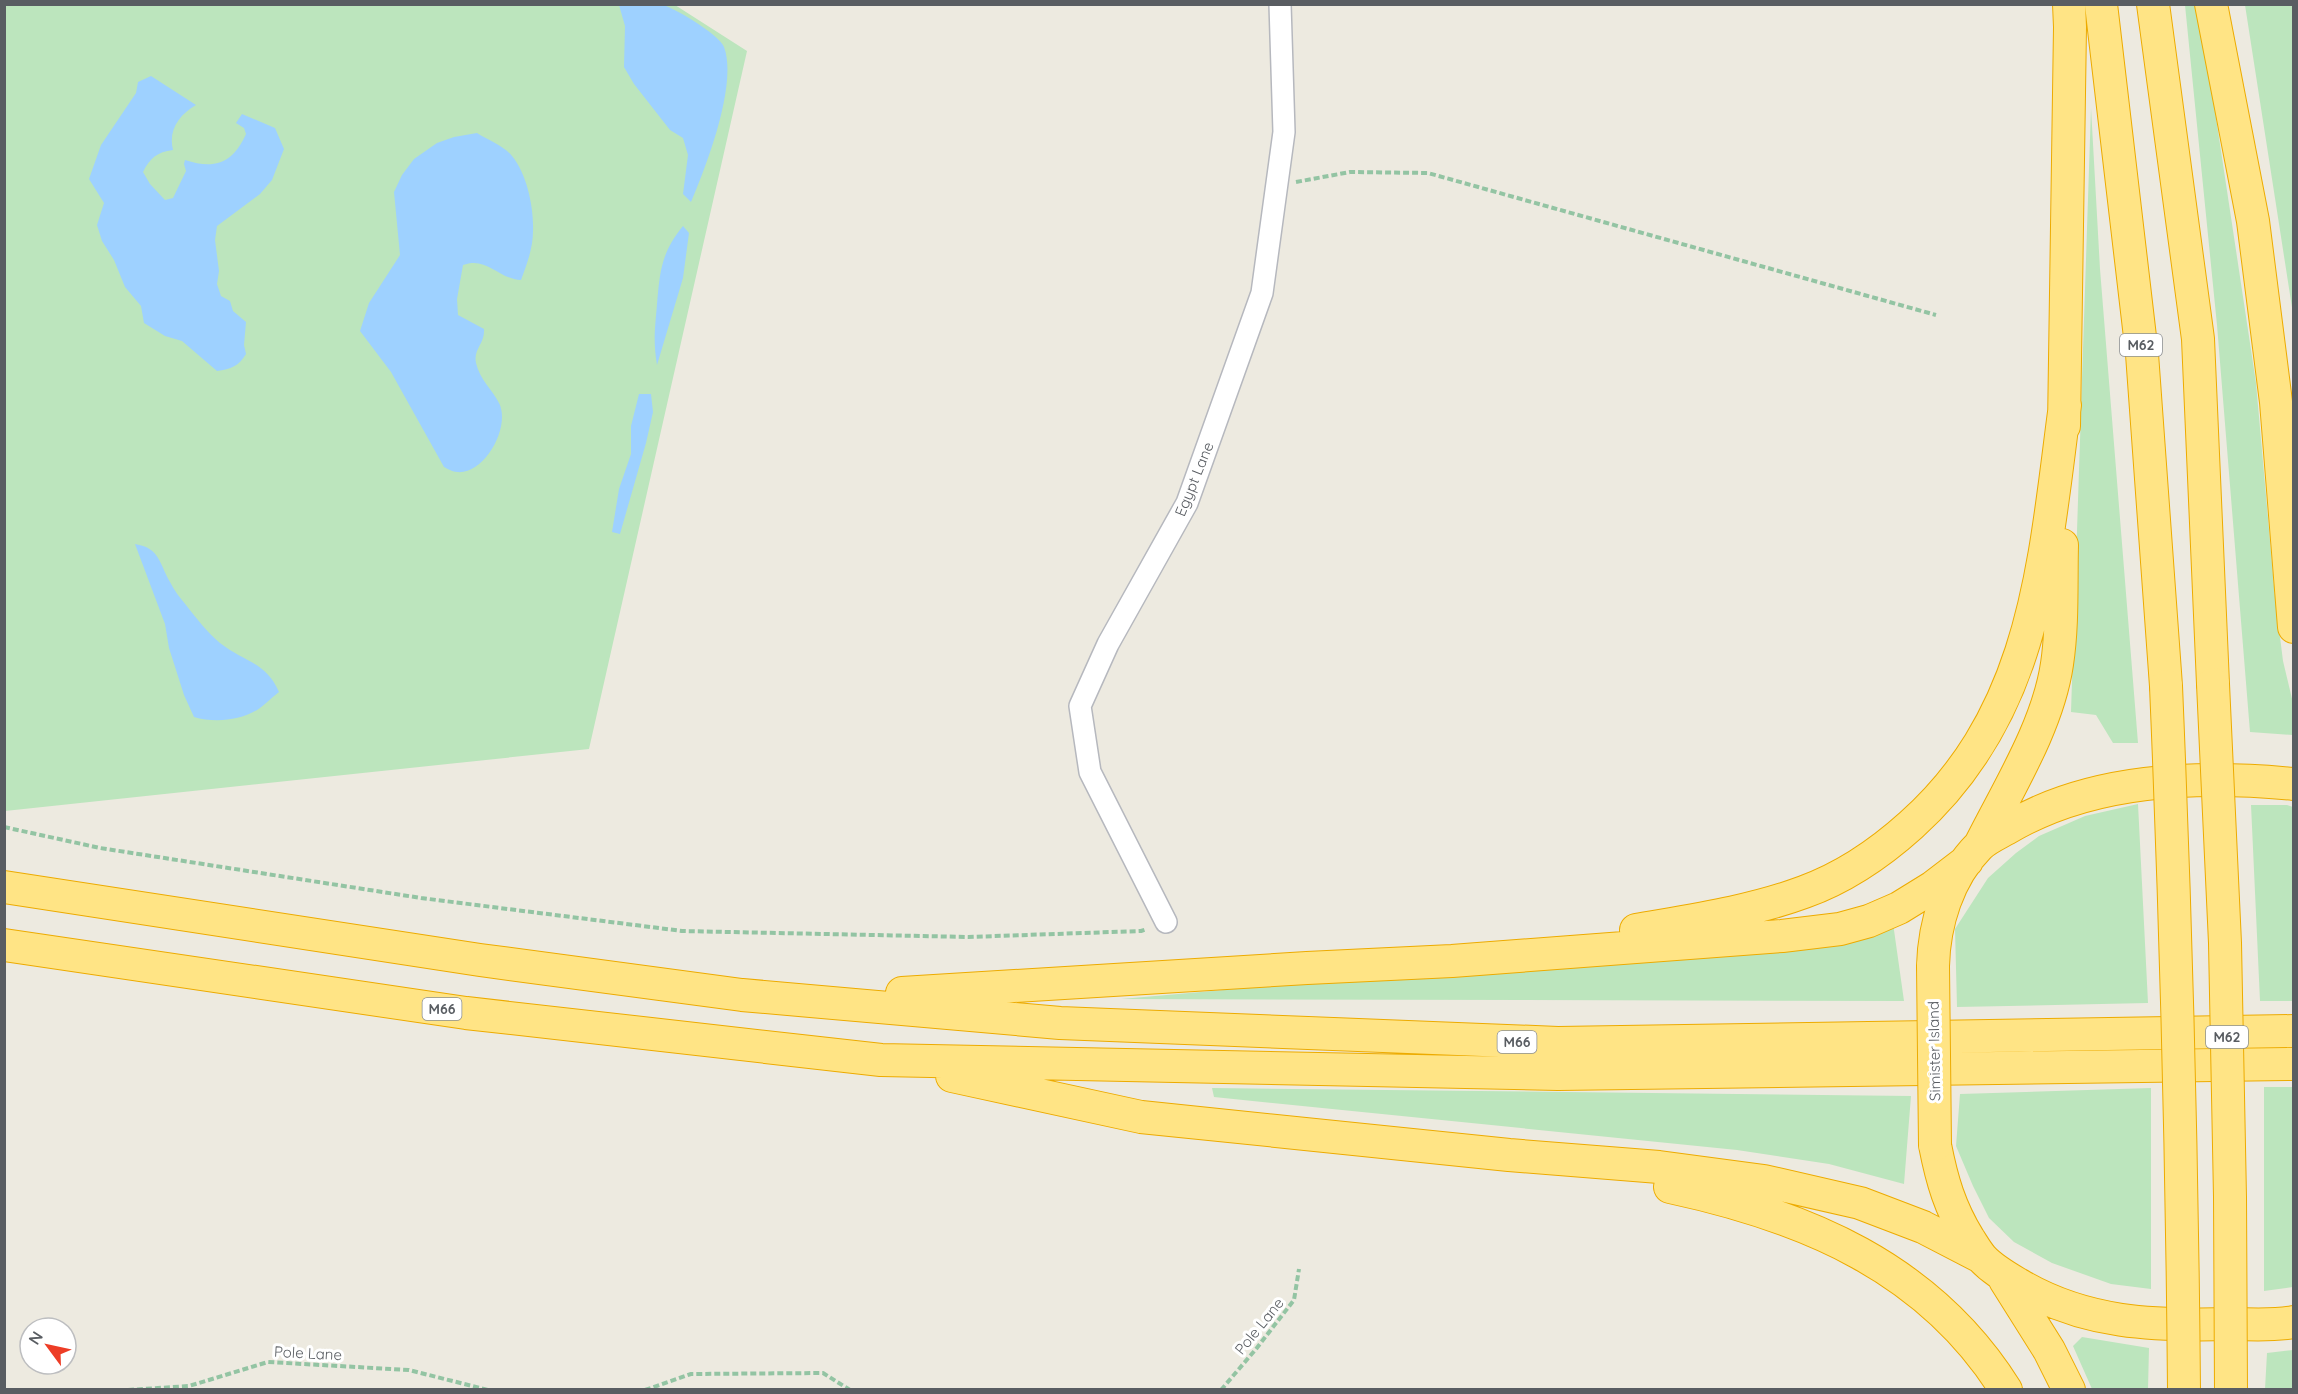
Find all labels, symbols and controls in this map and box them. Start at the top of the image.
road number: M62 [2120,334,2162,356]
street label: Egypt Lane [1170,439,1218,519]
road number: M66 [422,998,462,1020]
street label: Simister Island [1924,1001,1944,1101]
road number: M62 [2206,1026,2248,1048]
road number: M66 [1498,1031,1537,1053]
street label: Pole Lane [1230,1294,1288,1358]
north arrow [18,1316,78,1376]
text: N [24,1327,47,1348]
street label: Pole Lane [274,1342,342,1364]

